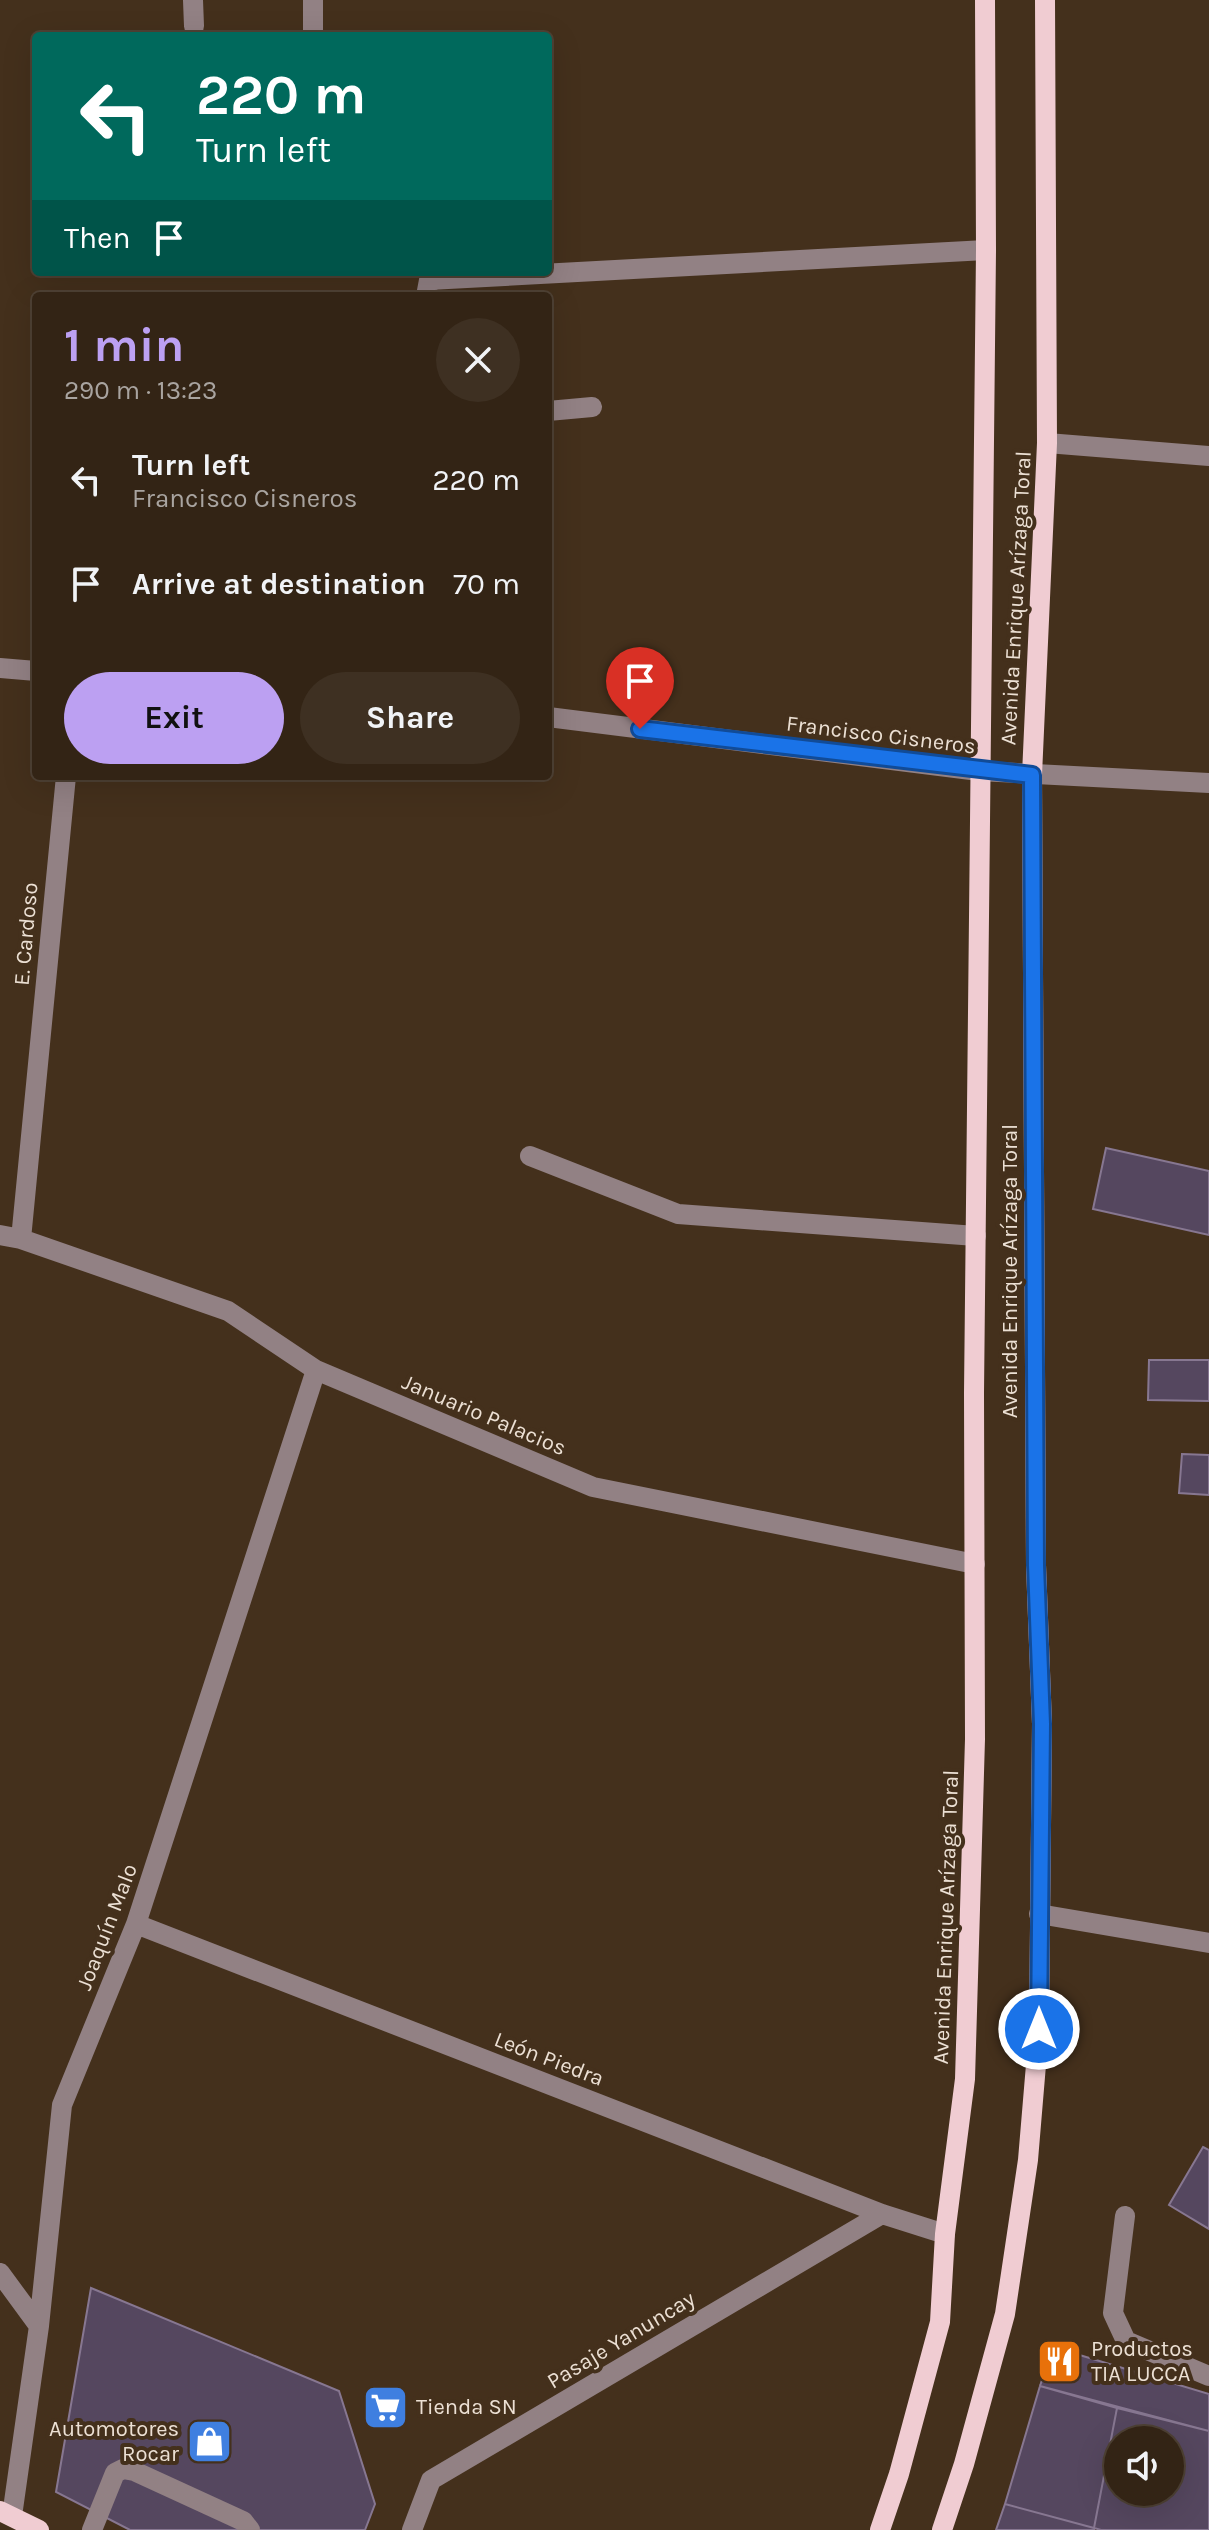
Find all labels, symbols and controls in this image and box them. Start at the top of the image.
text: 220 m [196,62,367,127]
icon: left [64,64,168,168]
text: Turn left [196,129,331,171]
icon: arrive [147,216,191,260]
text: Then [64,220,131,256]
text: 1 min [64,317,184,373]
button: close [436,318,520,402]
text: 290 m · 13:23 [64,375,217,406]
text: Turn left [132,447,250,483]
street label: Avenida Enrique Arízaga Toral [995,450,1037,746]
icon: left [64,458,108,502]
text: 220 m [432,462,520,498]
text: Francisco Cisneros [132,483,357,514]
icon: arrive [64,562,108,606]
text: Arrive at destination [132,566,426,602]
text: 70 m [453,566,520,602]
pin [606,647,674,729]
icon: arrive [618,659,662,703]
button: Exit [64,672,284,764]
button: Share [300,672,520,764]
street label: Francisco Cisneros [785,710,977,760]
street label: E. Cardoso [9,881,43,987]
street label: Avenida Enrique Arízaga Toral [997,1124,1023,1418]
street label: Januario Palacios [398,1369,570,1461]
street label: Avenida Enrique Arízaga Toral [928,1769,964,2065]
street label: Joaquín Malo [71,1860,143,1994]
position arrow [997,1987,1081,2071]
street label: León Piedra [491,2026,607,2092]
street label: Pasaje Yanuncay [542,2286,700,2394]
place label: Productos TIA LUCCA [1091,2336,1193,2387]
restaurant icon: Productos TIA LUCCA [1036,2338,1084,2386]
supermarket icon: Tienda SN [361,2383,409,2431]
place label: Tienda SN [416,2394,517,2420]
place label: Automotores Rocar [49,2416,179,2467]
shop icon: Automotores Rocar [186,2418,234,2466]
map controls [1104,2426,1184,2506]
button: sound [1104,2426,1184,2506]

